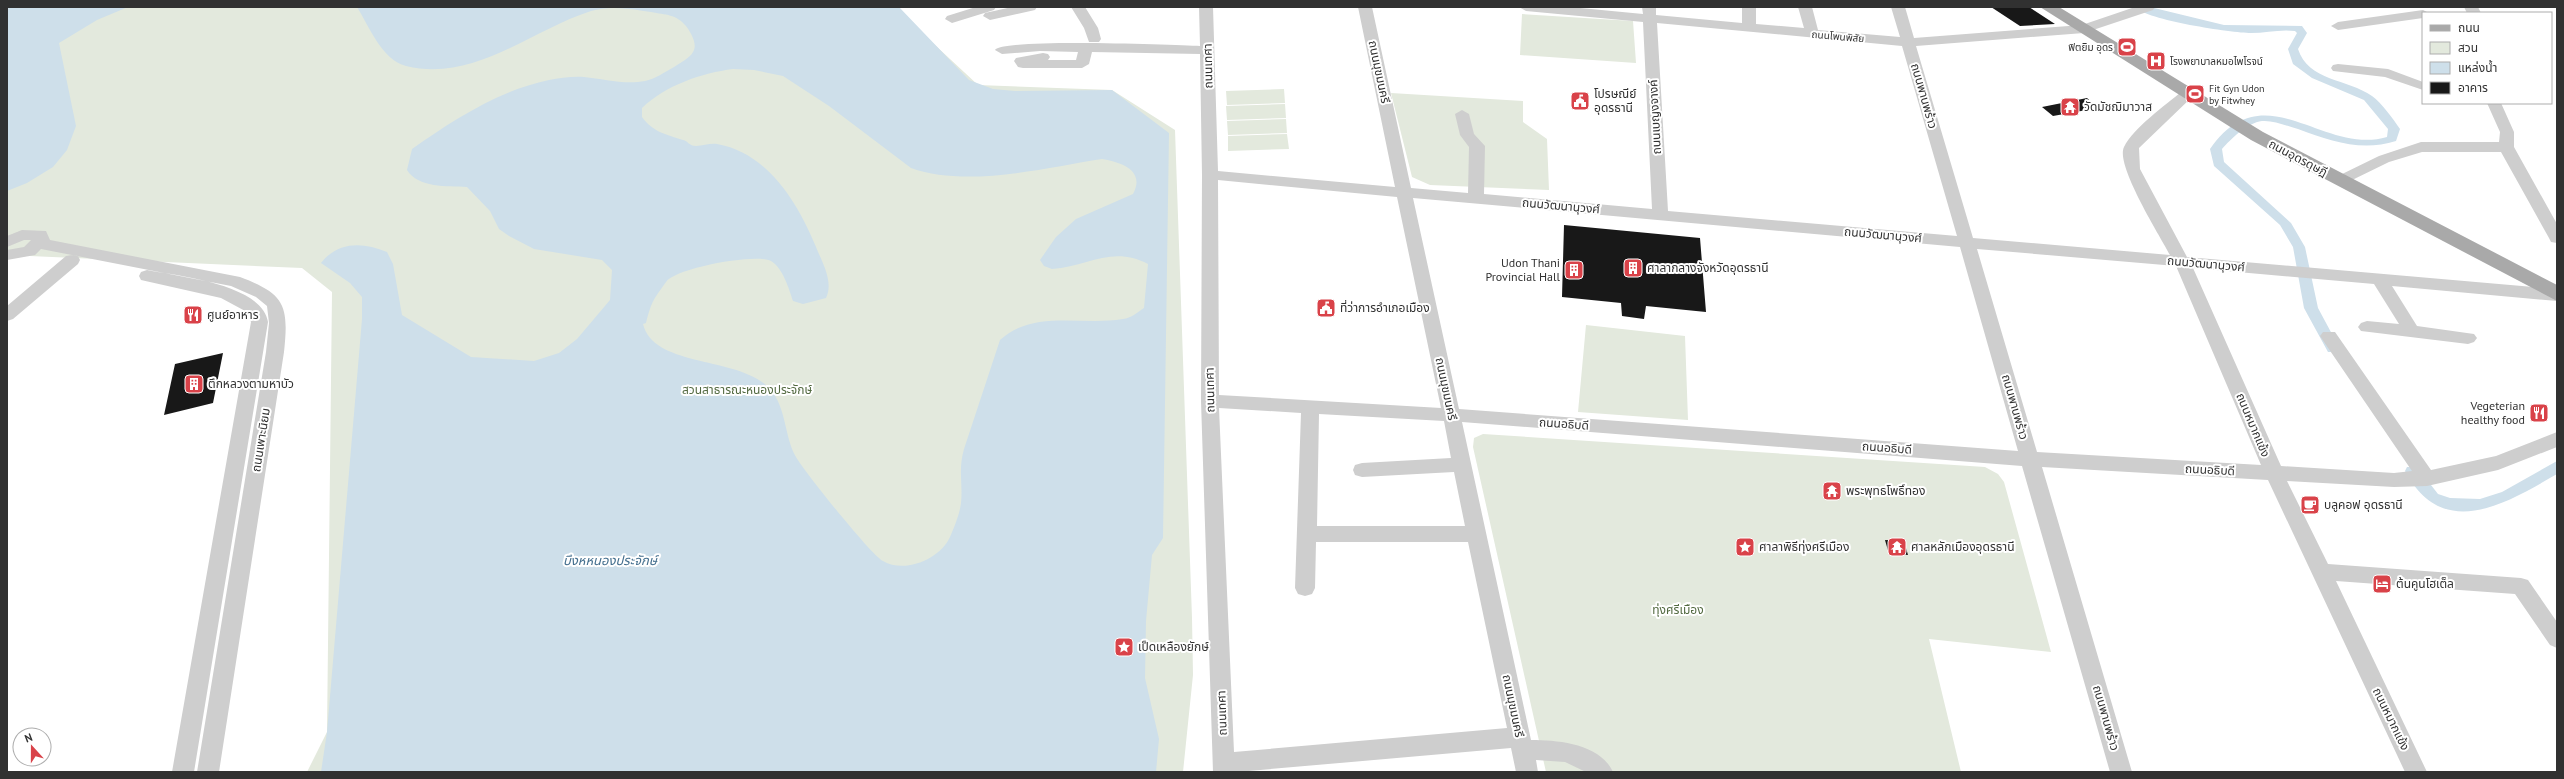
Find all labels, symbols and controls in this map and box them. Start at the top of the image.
legend [2422,12,2552,104]
text: ถนน [2458,20,2480,35]
street label: ถนนโพนพิสัย [1811,28,1865,45]
sports icon: ฟิตยิม อุดร [2116,36,2138,58]
street label: ถนนมุขมนครี [1366,39,1393,105]
text: สวน [2458,40,2478,55]
place label: ฟิตยิม อุดร [2068,41,2113,54]
street label: ถนนเทศา [1200,43,1215,89]
hospital icon: โรงพยาบาลหมอไพโรจน์ [2145,50,2167,72]
place label: โรงพยาบาลหมอไพโรจน์ [2170,55,2263,68]
text: แหล่งน้ำ [2458,59,2497,75]
street label: ถนนพานพร้าว [1908,61,1941,130]
street label: ถนนเบญงจางค์ [1645,79,1664,155]
text: อาคาร [2458,80,2488,95]
place label: Fit Gyn Udon by Fitwhey [2209,82,2265,107]
sports icon: Fit Gyn Udon by Fitwhey [2184,83,2206,105]
place label: โปรษณีย์ อุดรธานี [1594,86,1636,115]
public building icon: โปรษณีย์ อุดรธานี [1569,90,1591,112]
temple icon: วัดมัชฌิมาวาส [2059,96,2081,118]
place label: วัดมัชฌิมาวาส [2084,99,2152,114]
street label: ถนนอุดรดุษฎี [2266,136,2330,179]
street label: ถนนวัฒนานุวงศ์ [1521,195,1601,216]
street label: ถนนวัฒนานุวงศ์ [1843,224,1923,245]
street label: ถนนวัฒนานุวงศ์ [2166,253,2246,274]
place label: Udon Thani Provincial Hall [1485,255,1560,284]
building icon: ศาลากลางจังหวัดอุดรธานี [1622,257,1644,279]
building icon: Udon Thani Provincial Hall [1563,259,1585,281]
place label: ศาลากลางจังหวัดอุดรธานี [1647,260,1769,275]
public building icon: ที่ว่าการอำเภอเมือง [1315,297,1337,319]
place label: ที่ว่าการอำเภอเมือง [1340,299,1430,315]
restaurant icon: ศูนย์อาหาร [182,304,204,326]
place label: ศูนย์อาหาร [207,307,259,322]
street label: ถนนมุขมนครี [1433,356,1460,422]
street label: ถนนเทศา [1202,367,1217,413]
street label: ถนนพานพร้าว [1999,372,2032,441]
building icon: ตึกหลวงตามหาบัว [183,373,205,395]
place label: ตึกหลวงตามหาบัว [208,376,294,391]
park label: สวนสาธารณะหนองประจักษ์ [682,382,812,397]
street label: ถนนหมากแข้ง [2233,391,2274,459]
place label: Vegeterian healthy food [2461,398,2525,427]
restaurant icon: Vegeterian healthy food [2528,402,2550,424]
street label: ถนนเพาะนิยม [248,407,273,473]
street label: ถนนอธิบดี [1539,414,1589,433]
street label: ถนนอธิบดี [1862,438,1912,457]
street label: ถนนอธิบดี [2185,461,2235,478]
temple icon: พระพุทธโพธิ์ทอง [1821,480,1843,502]
place label: พระพุทธโพธิ์ทอง [1846,483,1925,498]
cafe icon: บลูคอฟ อุดรธานี [2299,494,2321,516]
place label: บลูคอฟ อุดรธานี [2324,497,2403,512]
place icon: ศาลาพิธีทุ่งศรีเมือง [1734,536,1756,558]
temple icon: ศาลหลักเมืองอุดรธานี [1886,536,1908,558]
place label: ศาลาพิธีทุ่งศรีเมือง [1759,539,1849,554]
place label: ศาลหลักเมืองอุดรธานี [1911,539,2015,554]
water label: บึงหหนองประจักษ์ [563,552,660,569]
hotel icon: ต้นคูนโฮเต็ล [2371,573,2393,595]
place label: ต้นคูนโฮเต็ล [2396,576,2454,591]
park label: ทุ่งศรีเมือง [1652,602,1704,617]
place icon: เป็ดเหลืองยักษ์ [1113,636,1135,658]
place label: เป็ดเหลืองยักษ์ [1138,639,1209,654]
street label: ถนนมุขมนครี [1500,673,1527,739]
street label: ถนนพานพร้าว [2090,683,2123,752]
street label: ถนนหมากแข้ง [2370,685,2413,753]
street label: ถนนเทศา [1213,690,1230,736]
north arrow [12,727,52,767]
text: N [23,730,34,745]

